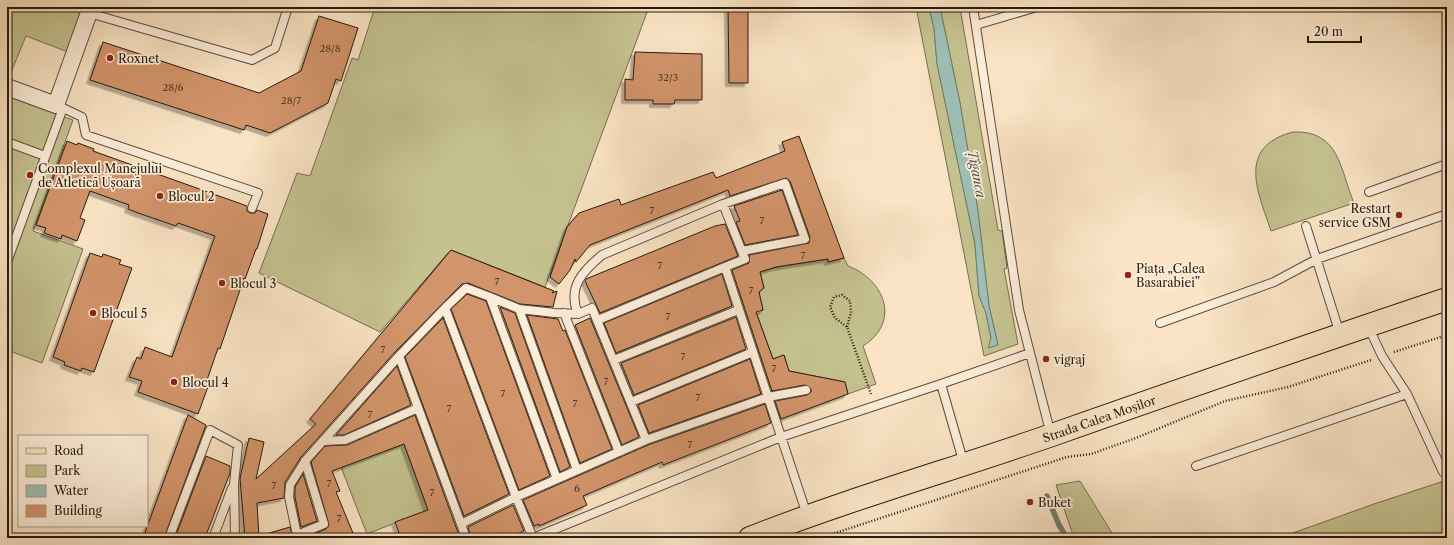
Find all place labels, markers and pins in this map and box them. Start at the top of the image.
place label: Roxnet [118,51,160,66]
marker: Roxnet [105,53,115,63]
place label: Complexul Manejului de Atletică Ușoară [38,161,162,191]
marker: Complexul Manejului de Atletică Ușoară [25,170,35,180]
place label: Blocul 2 [168,189,215,204]
marker: Blocul 2 [155,191,165,201]
place label: Restart service GSM [1319,201,1392,230]
marker: Restart service GSM [1394,210,1404,220]
place label: Piața „Calea Basarabiei” [1136,261,1206,290]
marker: Piața „Calea Basarabiei” [1123,270,1133,280]
place label: Blocul 3 [230,276,276,291]
marker: Blocul 3 [217,278,227,288]
place label: Blocul 5 [101,306,147,321]
marker: Blocul 5 [88,308,98,318]
place label: vigraj [1053,352,1085,367]
marker: vigraj [1041,354,1051,364]
place label: Blocul 4 [182,375,229,390]
marker: Blocul 4 [169,377,179,387]
place label: Buket [1038,495,1072,510]
marker: Buket [1025,497,1035,507]

